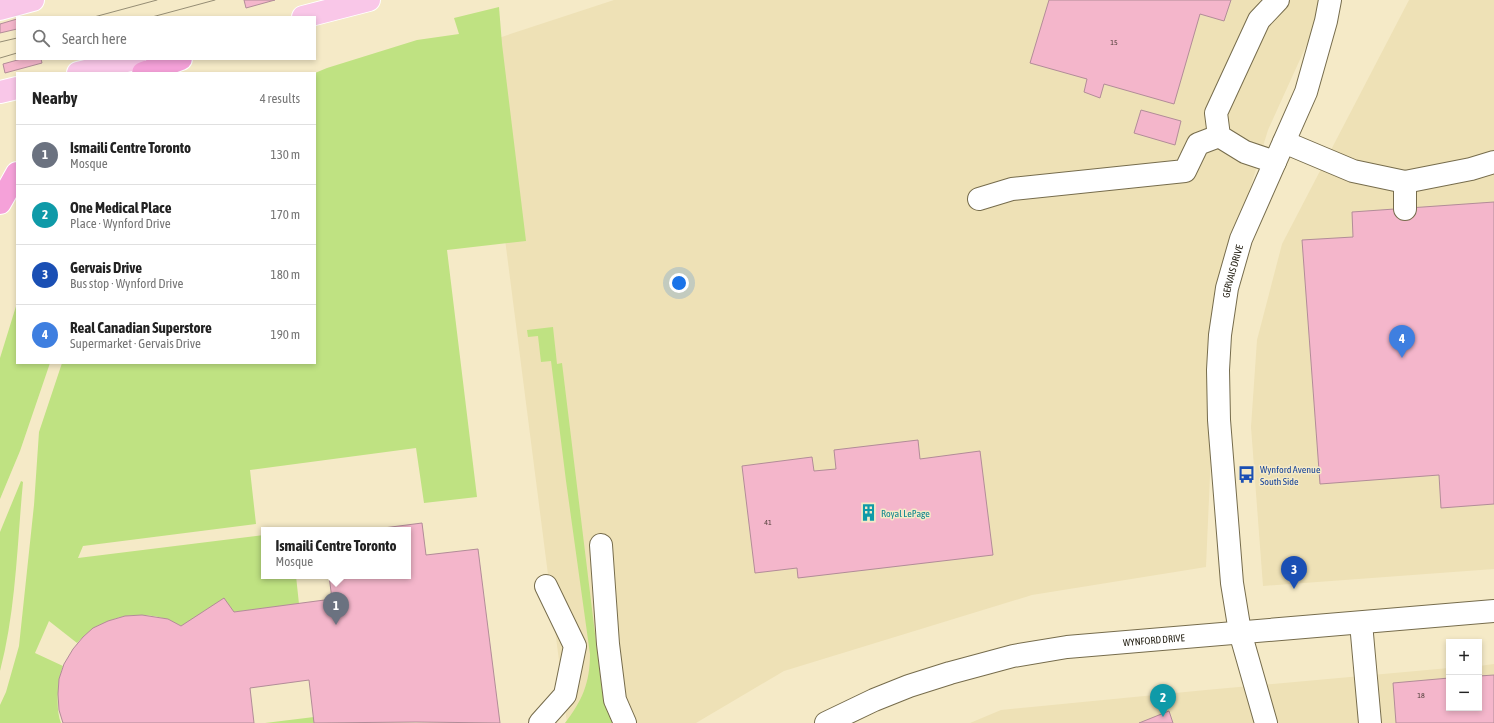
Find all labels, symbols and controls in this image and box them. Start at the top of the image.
search box [16,16,316,60]
icon: search [30,27,52,49]
text: Search here [62,30,127,47]
house number: 15 [1110,38,1118,47]
text: Nearby [32,88,78,108]
text: 4 results [260,91,300,106]
text: Ismaili Centre Toronto [70,139,191,156]
text: 1 [42,147,48,162]
text: 130 m [271,147,300,162]
text: Mosque [70,156,108,171]
text: One Medical Place [70,199,171,216]
text: 2 [42,207,48,222]
text: 170 m [271,207,300,222]
text: Place · Wynford Drive [70,216,171,231]
street label: GERVAIS DRIVE [1221,243,1245,298]
text: Gervais Drive [70,259,142,276]
text: 3 [42,267,48,282]
text: 180 m [271,267,300,282]
your location [669,273,689,293]
text: Bus stop · Wynford Drive [70,276,183,291]
text: Real Canadian Superstore [70,319,212,336]
pin: 4 [1389,325,1415,358]
text: 4 [42,327,48,342]
text: 190 m [271,327,300,342]
text: Supermarket · Gervais Drive [70,336,201,351]
place label: Wynford Avenue South Side [1260,464,1321,487]
bus stop icon: Wynford Avenue South Side [1237,465,1257,485]
building icon: Royal LePage [858,503,878,523]
place label: Royal LePage [881,508,930,519]
house number: 41 [764,518,772,527]
popup [261,527,411,579]
text: Ismaili Centre Toronto [276,537,396,554]
text: Mosque [276,554,313,569]
pin: 3 [1281,556,1307,589]
pin: 1 [323,592,349,625]
street label: WYNFORD DRIVE [1123,632,1186,648]
map controls [1446,639,1482,711]
button: + [1446,639,1482,675]
button: − [1446,675,1482,711]
pin: 2 [1150,684,1176,717]
house number: 18 [1417,691,1425,700]

